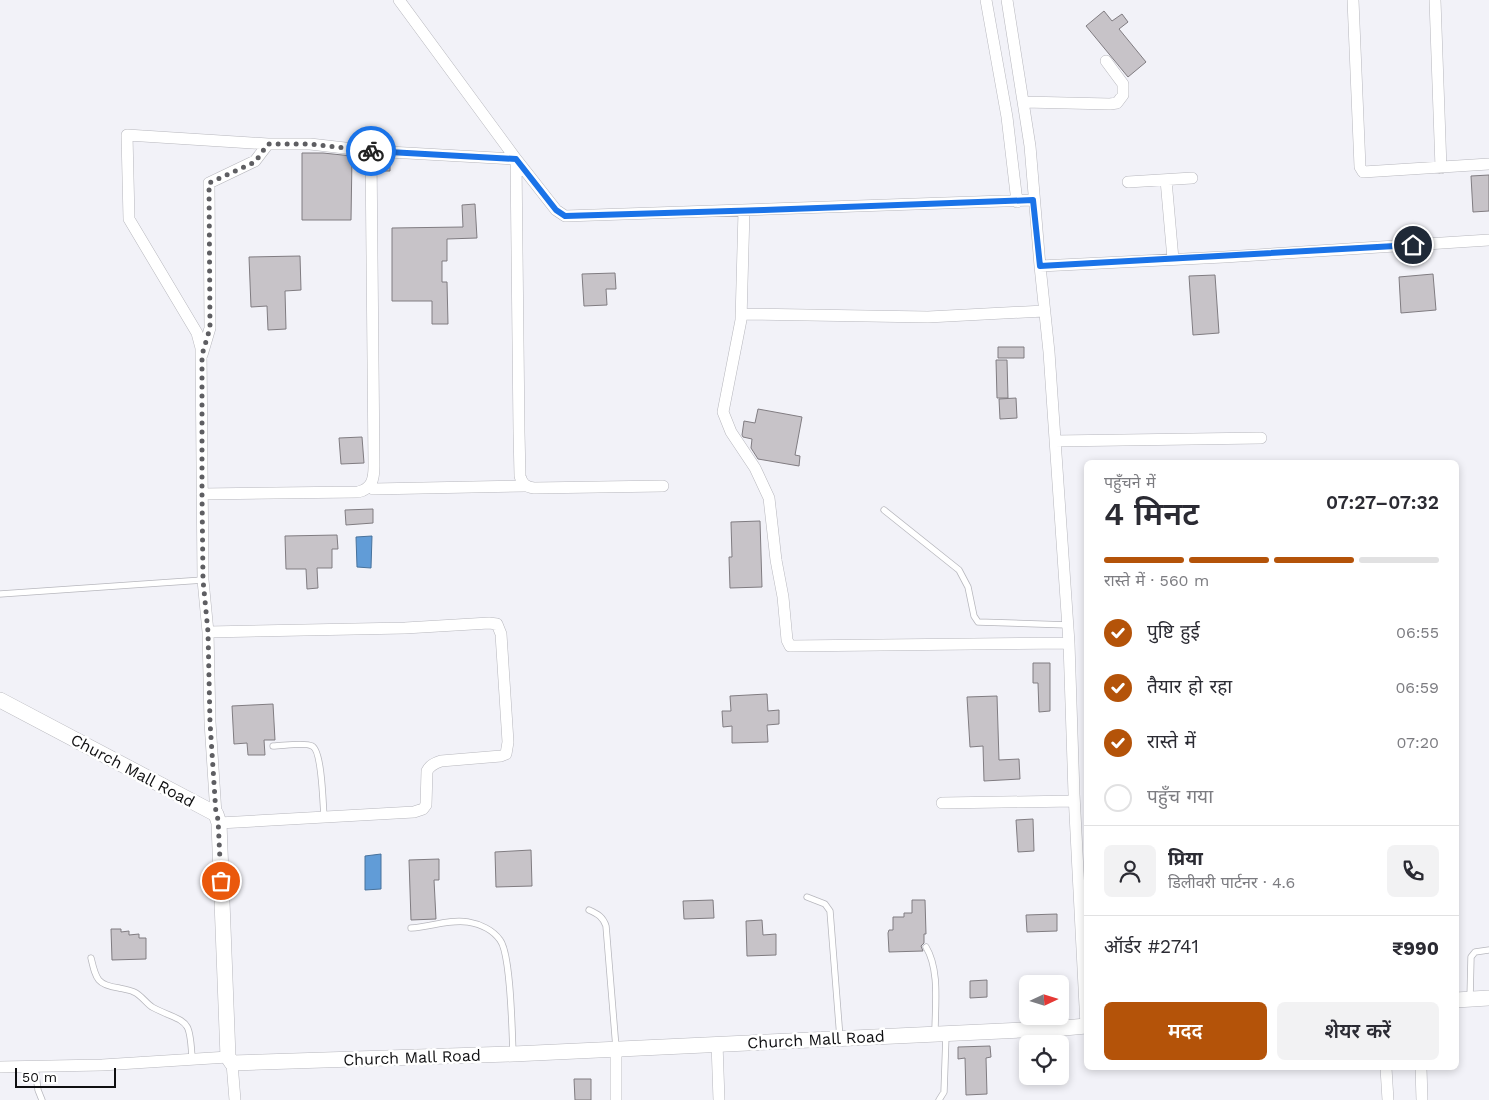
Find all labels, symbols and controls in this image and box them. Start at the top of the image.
courier [346,126,396,176]
icon: bike [357,137,385,165]
pin [1392,224,1434,266]
icon: home [1399,231,1427,259]
text: पहुँचने में [1104,473,1156,492]
text: 07:27–07:32 [1326,491,1439,514]
text: 4 मिनट [1104,495,1199,533]
text: रास्ते में · 560 m [1104,571,1209,590]
icon: check [1104,619,1132,647]
text: पुष्टि हुई [1147,620,1200,643]
text: 06:55 [1396,623,1439,642]
icon: check [1104,674,1132,702]
text: तैयार हो रहा [1147,675,1232,698]
text: 06:59 [1395,678,1439,697]
icon: check [1104,729,1132,757]
street label: Church Mall Road [68,730,198,811]
text: रास्ते में [1147,730,1196,753]
text: 07:20 [1396,733,1439,752]
text: पहुँच गया [1147,785,1213,808]
button: person [1104,845,1156,897]
button: phone [1387,845,1439,897]
text: प्रिया [1168,847,1203,870]
pin [200,860,242,902]
icon: bag [207,867,235,895]
text: डिलीवरी पार्टनर · 4.6 [1168,873,1295,892]
text: ऑर्डर #2741 [1104,935,1199,958]
text: ₹990 [1392,937,1439,960]
north arrow [1019,975,1069,1025]
map controls [1019,975,1069,1085]
button: मदद [1104,1002,1267,1060]
button: शेयर करें [1277,1002,1439,1060]
street label: Church Mall Road [747,1026,885,1053]
button: locate [1019,1035,1069,1085]
street label: Church Mall Road [343,1046,481,1069]
scale bar [15,1065,116,1088]
text: 50 m [22,1069,57,1085]

